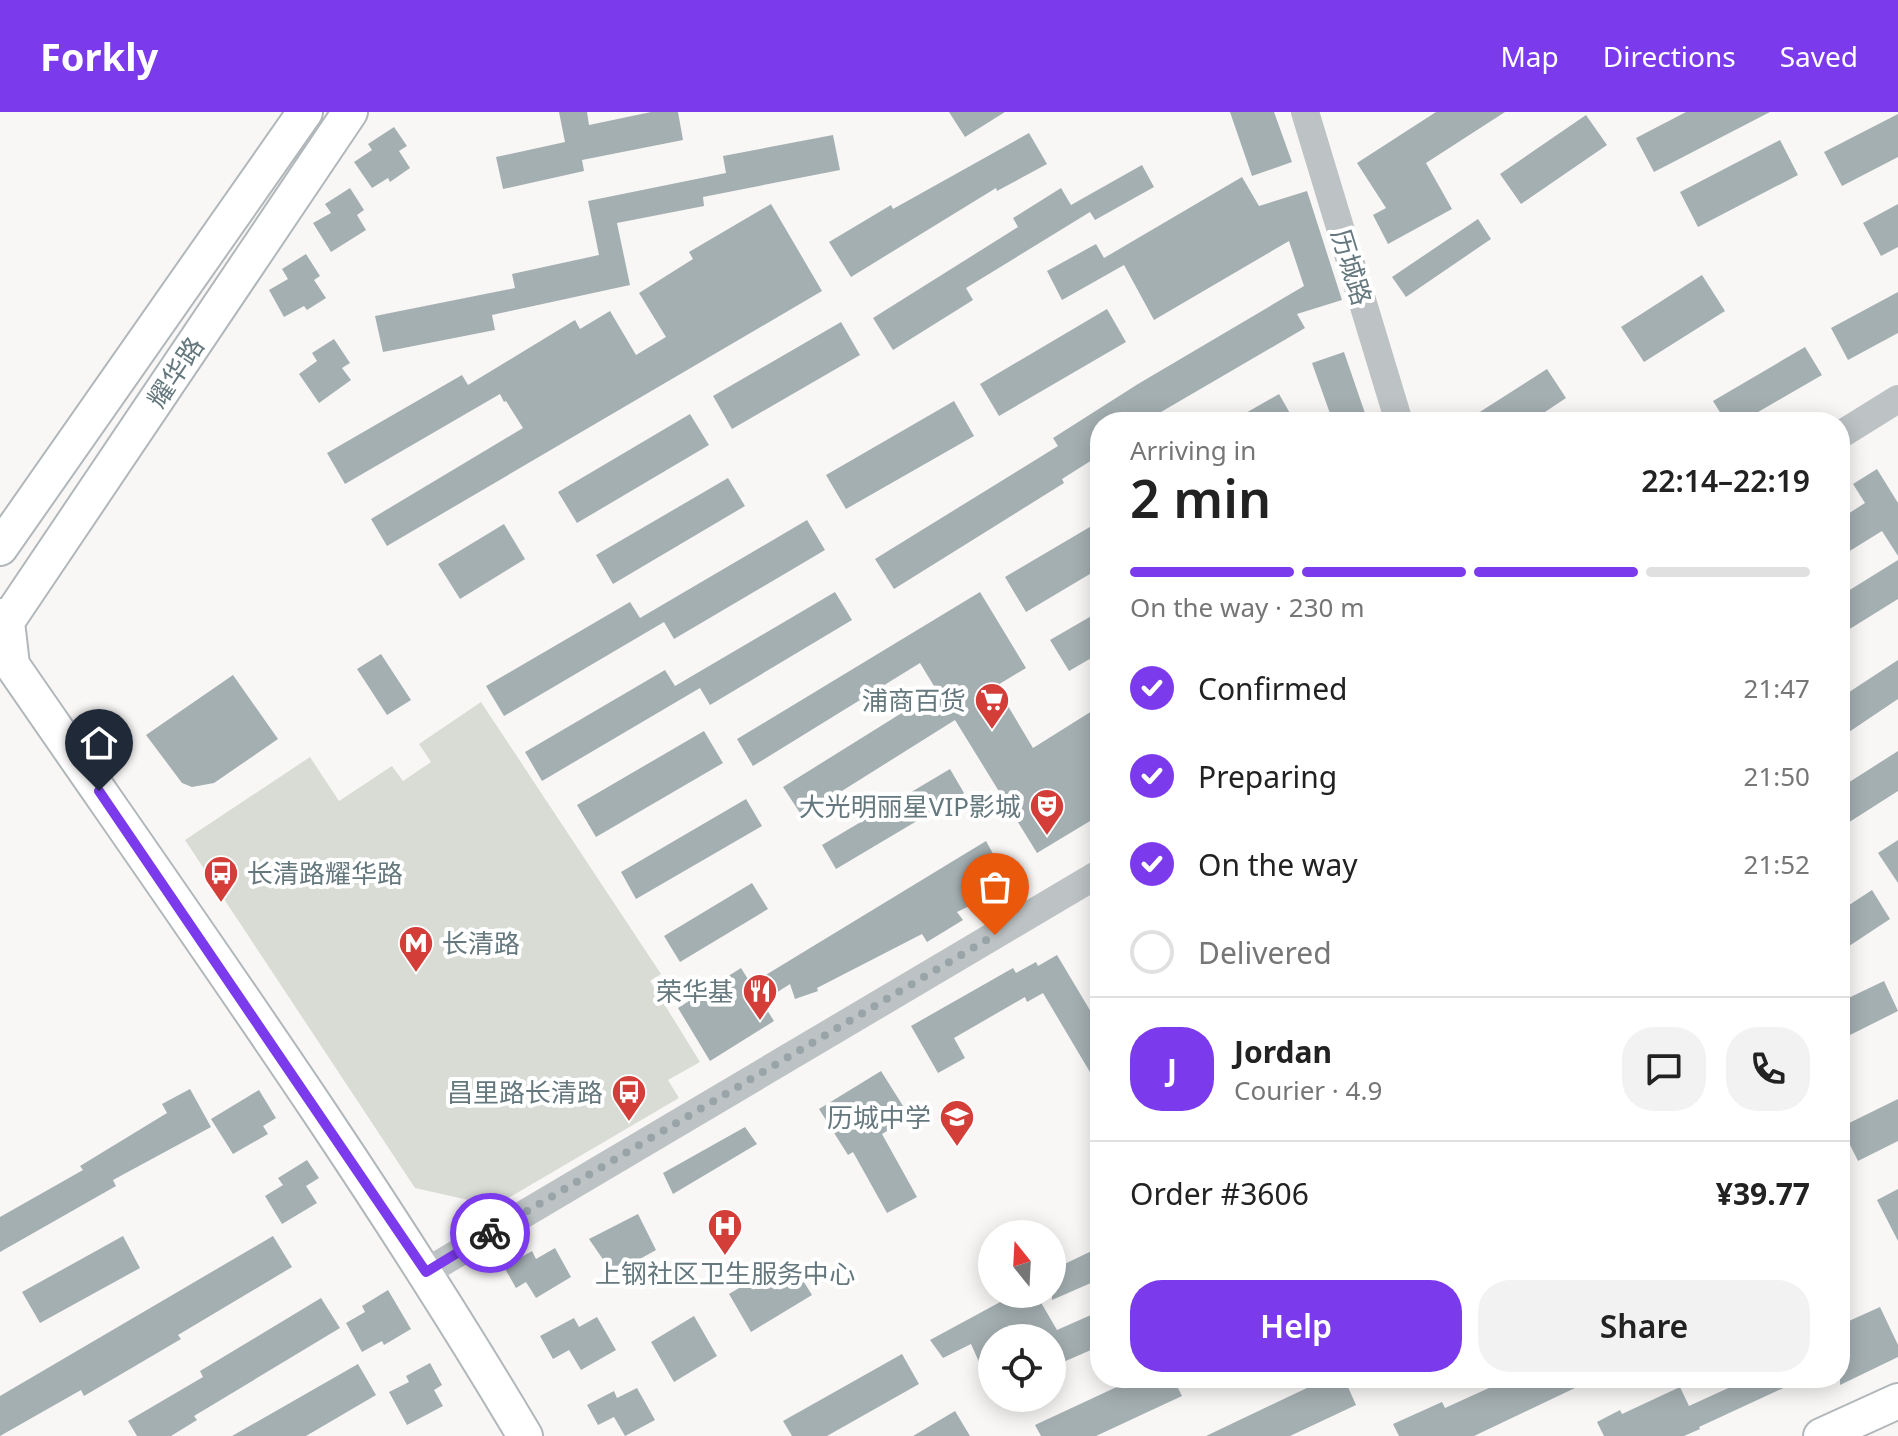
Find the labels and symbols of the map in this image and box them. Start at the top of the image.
street label: 历城路 [1323,224,1381,310]
street label: 耀华路 [138,330,212,414]
supermarket icon: 浦商百货 [973,681,1011,731]
place label: 浦商百货 [862,682,966,718]
pin [65,709,133,791]
theatre icon: 大光明丽星VIP影城 [1028,787,1066,837]
place label: 大光明丽星VIP影城 [799,788,1021,824]
pin [961,853,1029,935]
bus stop icon: 长清路耀华路 [202,854,240,904]
place label: 长清路耀华路 [247,855,403,891]
metro station icon: 长清路 [397,924,435,974]
place label: 长清路 [442,925,520,961]
restaurant icon: 荣华基 [741,972,779,1022]
place label: 荣华基 [656,973,734,1009]
bus stop icon: 昌里路长清路 [610,1073,648,1123]
place label: 昌里路长清路 [447,1074,603,1110]
school or university icon: 历城中学 [938,1098,976,1148]
place label: 历城中学 [827,1099,931,1135]
courier [450,1193,530,1273]
hospital icon: 上钢社区卫生服务中心 [706,1207,744,1257]
north arrow [978,1220,1066,1308]
place label: 上钢社区卫生服务中心 [595,1255,855,1291]

